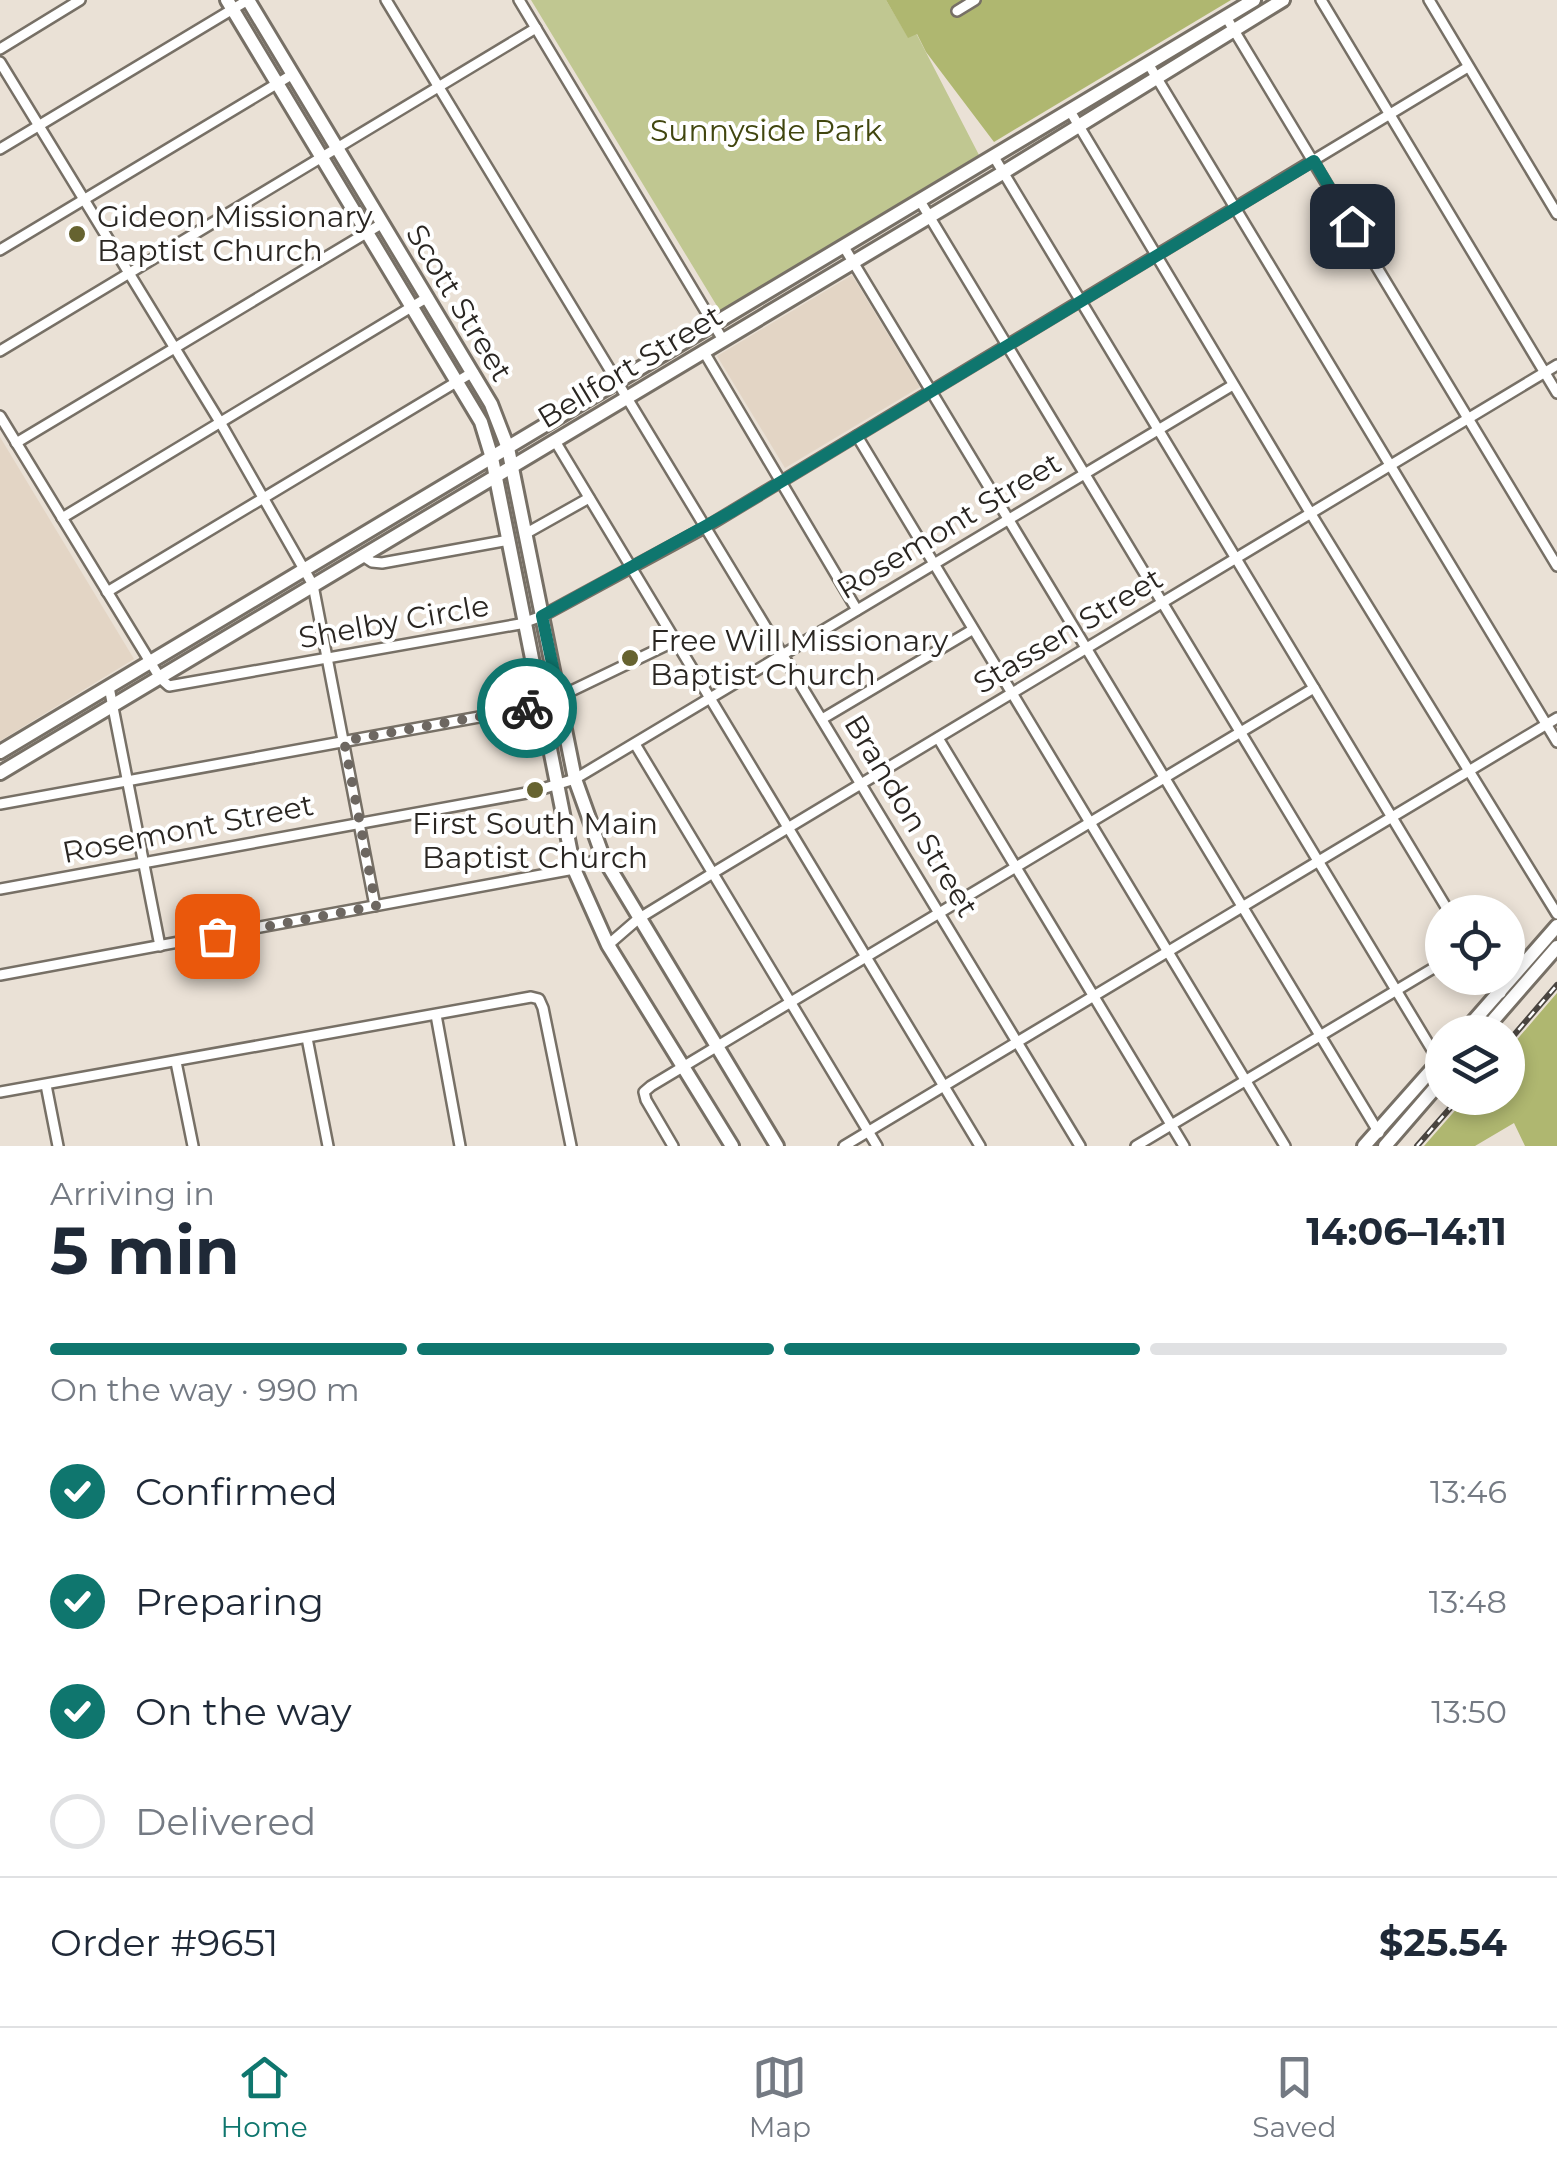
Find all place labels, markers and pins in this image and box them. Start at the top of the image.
pin [1310,184,1395,269]
place label: Gideon Missionary Baptist Church [97,198,373,269]
marker: Gideon Missionary Baptist Church [66,223,88,245]
place label: Free Will Missionary Baptist Church [650,622,949,693]
marker: Free Will Missionary Baptist Church [619,647,641,669]
marker: First South Main Baptist Church [524,779,546,801]
place label: First South Main Baptist Church [412,805,658,876]
pin [175,894,260,979]

